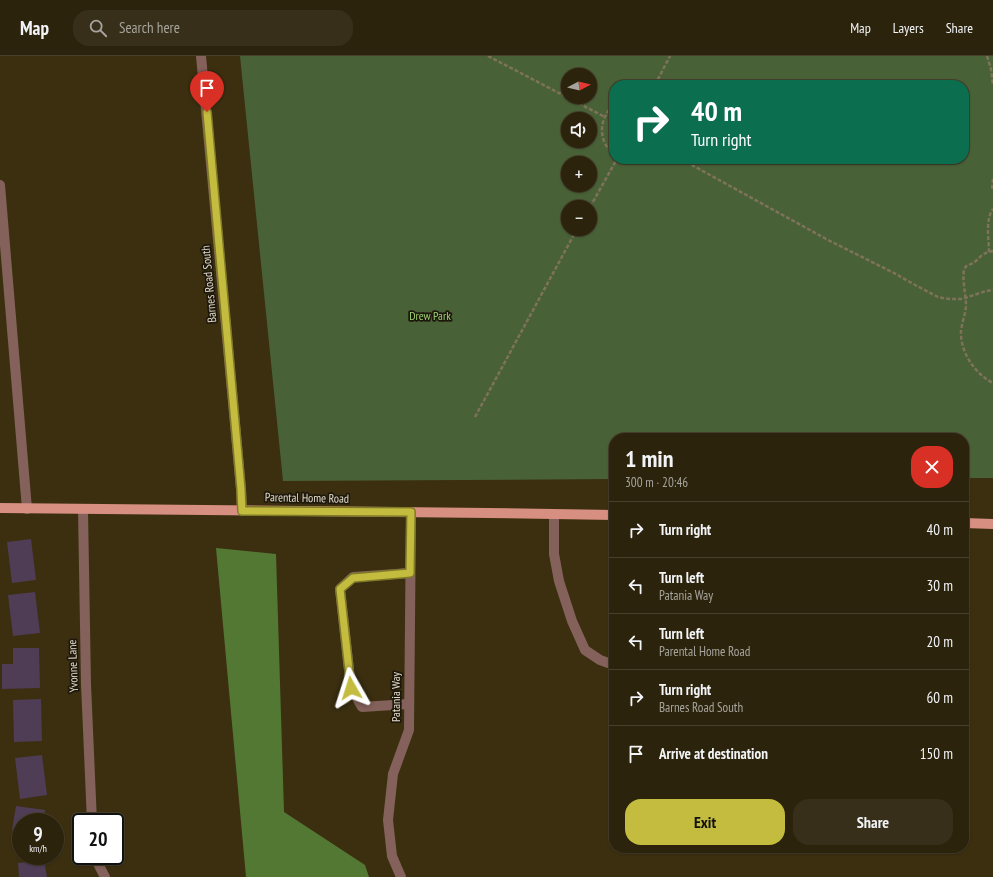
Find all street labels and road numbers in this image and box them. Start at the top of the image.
street label: Barnes Road South [198,245,219,323]
street label: Parental Home Road [265,489,349,506]
street label: Yvonne Lane [64,639,81,693]
street label: Patania Way [388,672,403,722]

